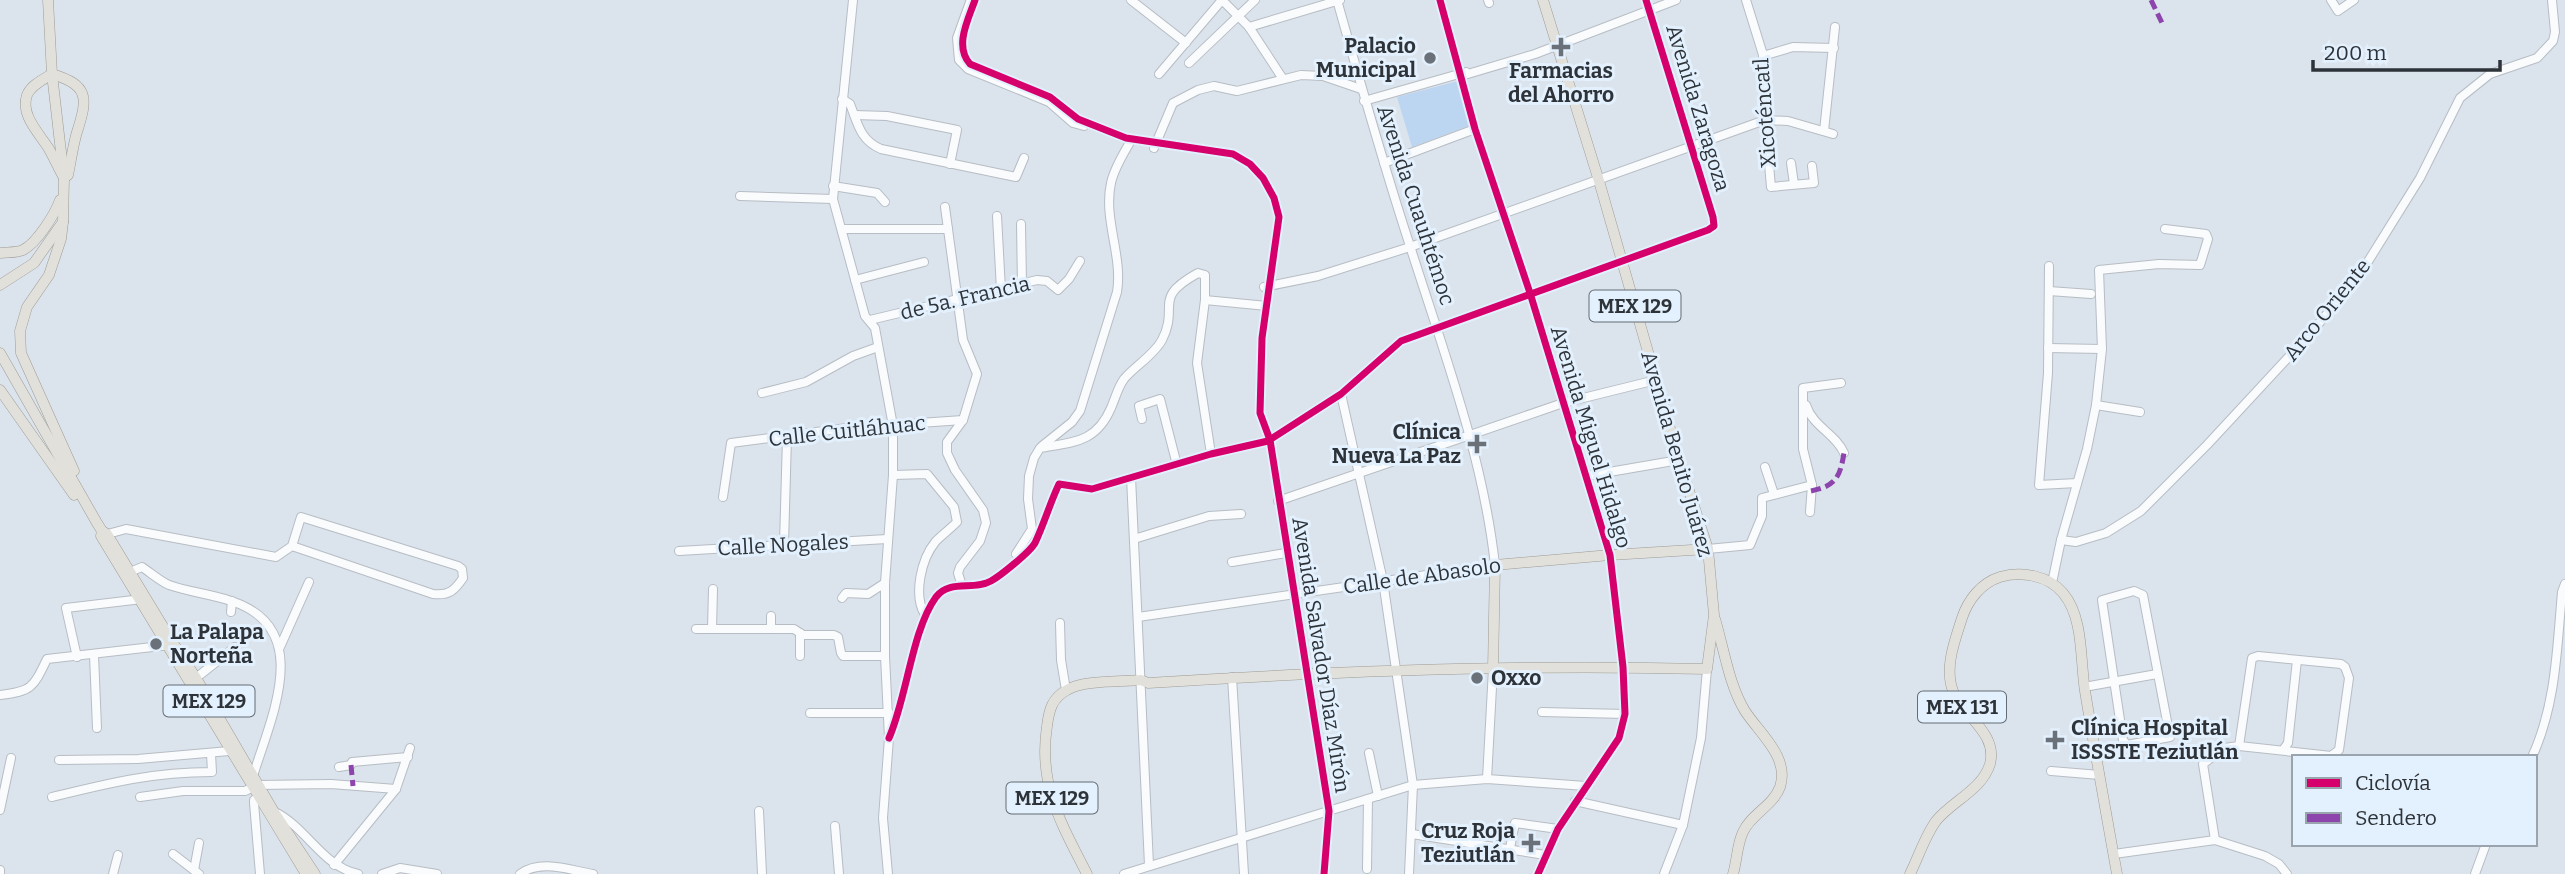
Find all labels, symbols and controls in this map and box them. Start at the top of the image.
street label: Avenida Zaragoza [1660,21,1736,195]
scale bar [2313,28,2500,72]
place label: Palacio Municipal [1316,33,1416,83]
marker: Farmacias del Ahorro [1553,39,1569,55]
text: 200 m [2324,40,2387,66]
marker: Palacio Municipal [1422,50,1438,66]
street label: Xicoténcatl [1748,57,1782,169]
place label: Farmacias del Ahorro [1508,58,1614,108]
street label: Avenida Cuauhtémoc [1371,102,1461,308]
street label: Arco Oriente [2278,254,2376,366]
street label: de 5a. Francia [898,270,1033,326]
road number: MEX 129 [1590,290,1680,322]
street label: Avenida Miguel Hidalgo [1545,323,1637,551]
street label: Avenida Benito Juárez [1635,348,1719,560]
street label: Calle Cuitláhuac [767,410,927,452]
place label: Clínica Nueva La Paz [1332,419,1461,469]
marker: Clínica Nueva La Paz [1467,434,1487,454]
street label: Avenida Salvador Díaz Mirón [1286,515,1356,795]
street label: Calle Nogales [717,529,849,561]
street label: Calle de Abasolo [1341,552,1503,600]
place label: La Palapa Norteña [170,619,264,669]
marker: La Palapa Norteña [148,636,164,652]
place label: Oxxo [1491,665,1541,691]
marker: Oxxo [1469,670,1485,686]
road number: MEX 129 [164,686,255,716]
road number: MEX 131 [1918,692,2006,722]
place label: Clínica Hospital ISSSTE Teziutlán [2071,715,2239,765]
marker: Clínica Hospital ISSSTE Teziutlán [2045,730,2065,750]
legend [2292,755,2537,846]
text: Ciclovía [2355,770,2431,796]
road number: MEX 129 [1006,782,1098,814]
text: Sendero [2355,805,2437,831]
place label: Cruz Roja Teziutlán [1421,818,1515,868]
marker: Cruz Roja Teziutlán [1521,833,1541,853]

